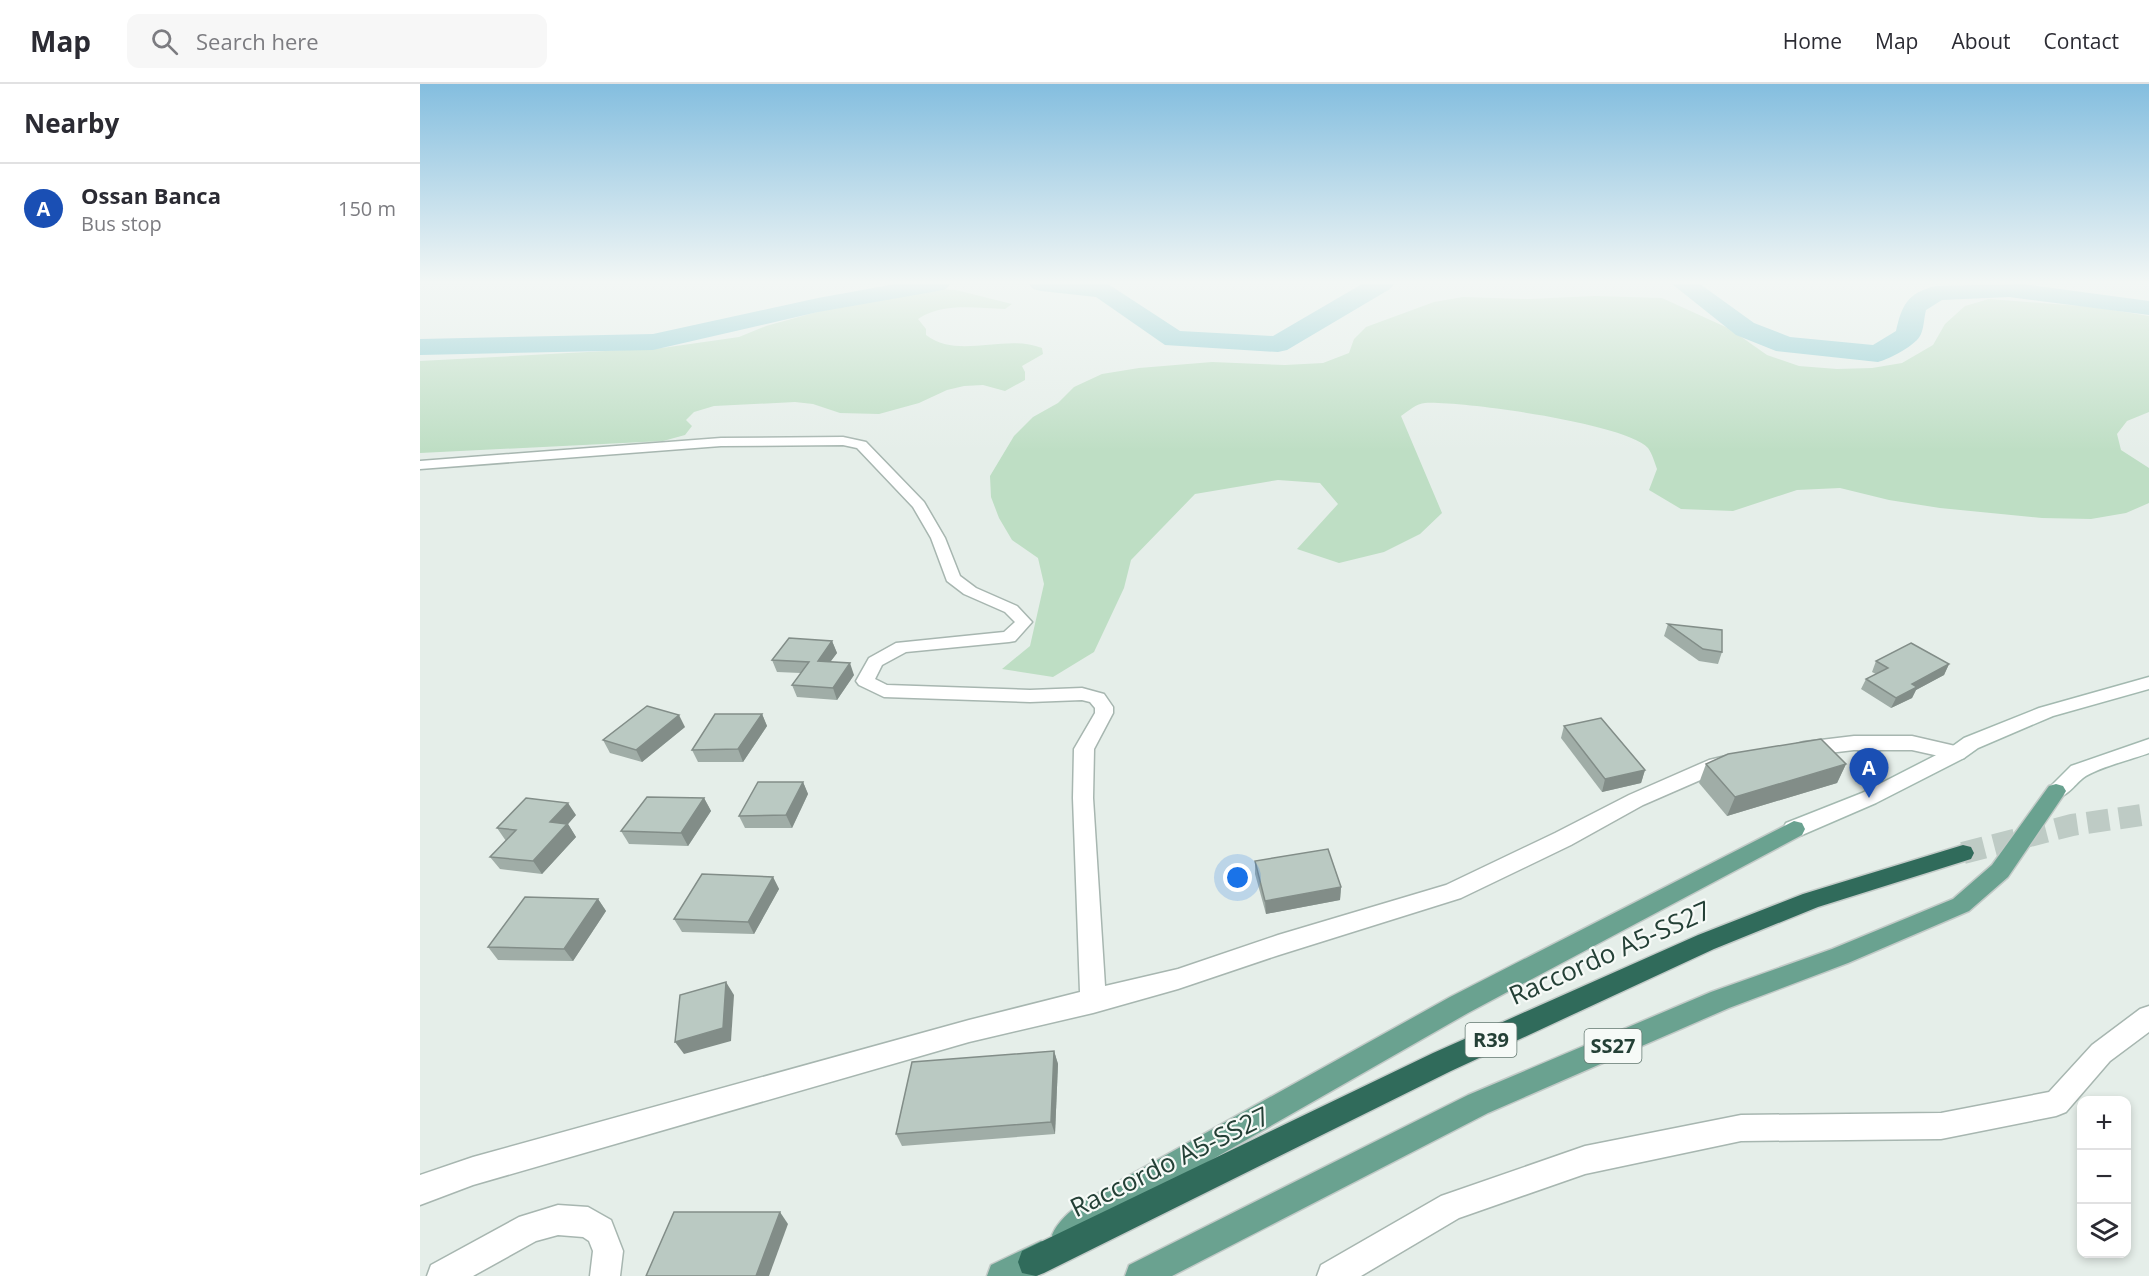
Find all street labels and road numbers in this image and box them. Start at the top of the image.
street label: Raccordo A5-SS27 [1503,891,1716,1013]
road number: R39 [1466,1023,1516,1057]
road number: SS27 [1584,1029,1642,1063]
street label: Raccordo A5-SS27 [1064,1097,1275,1225]

